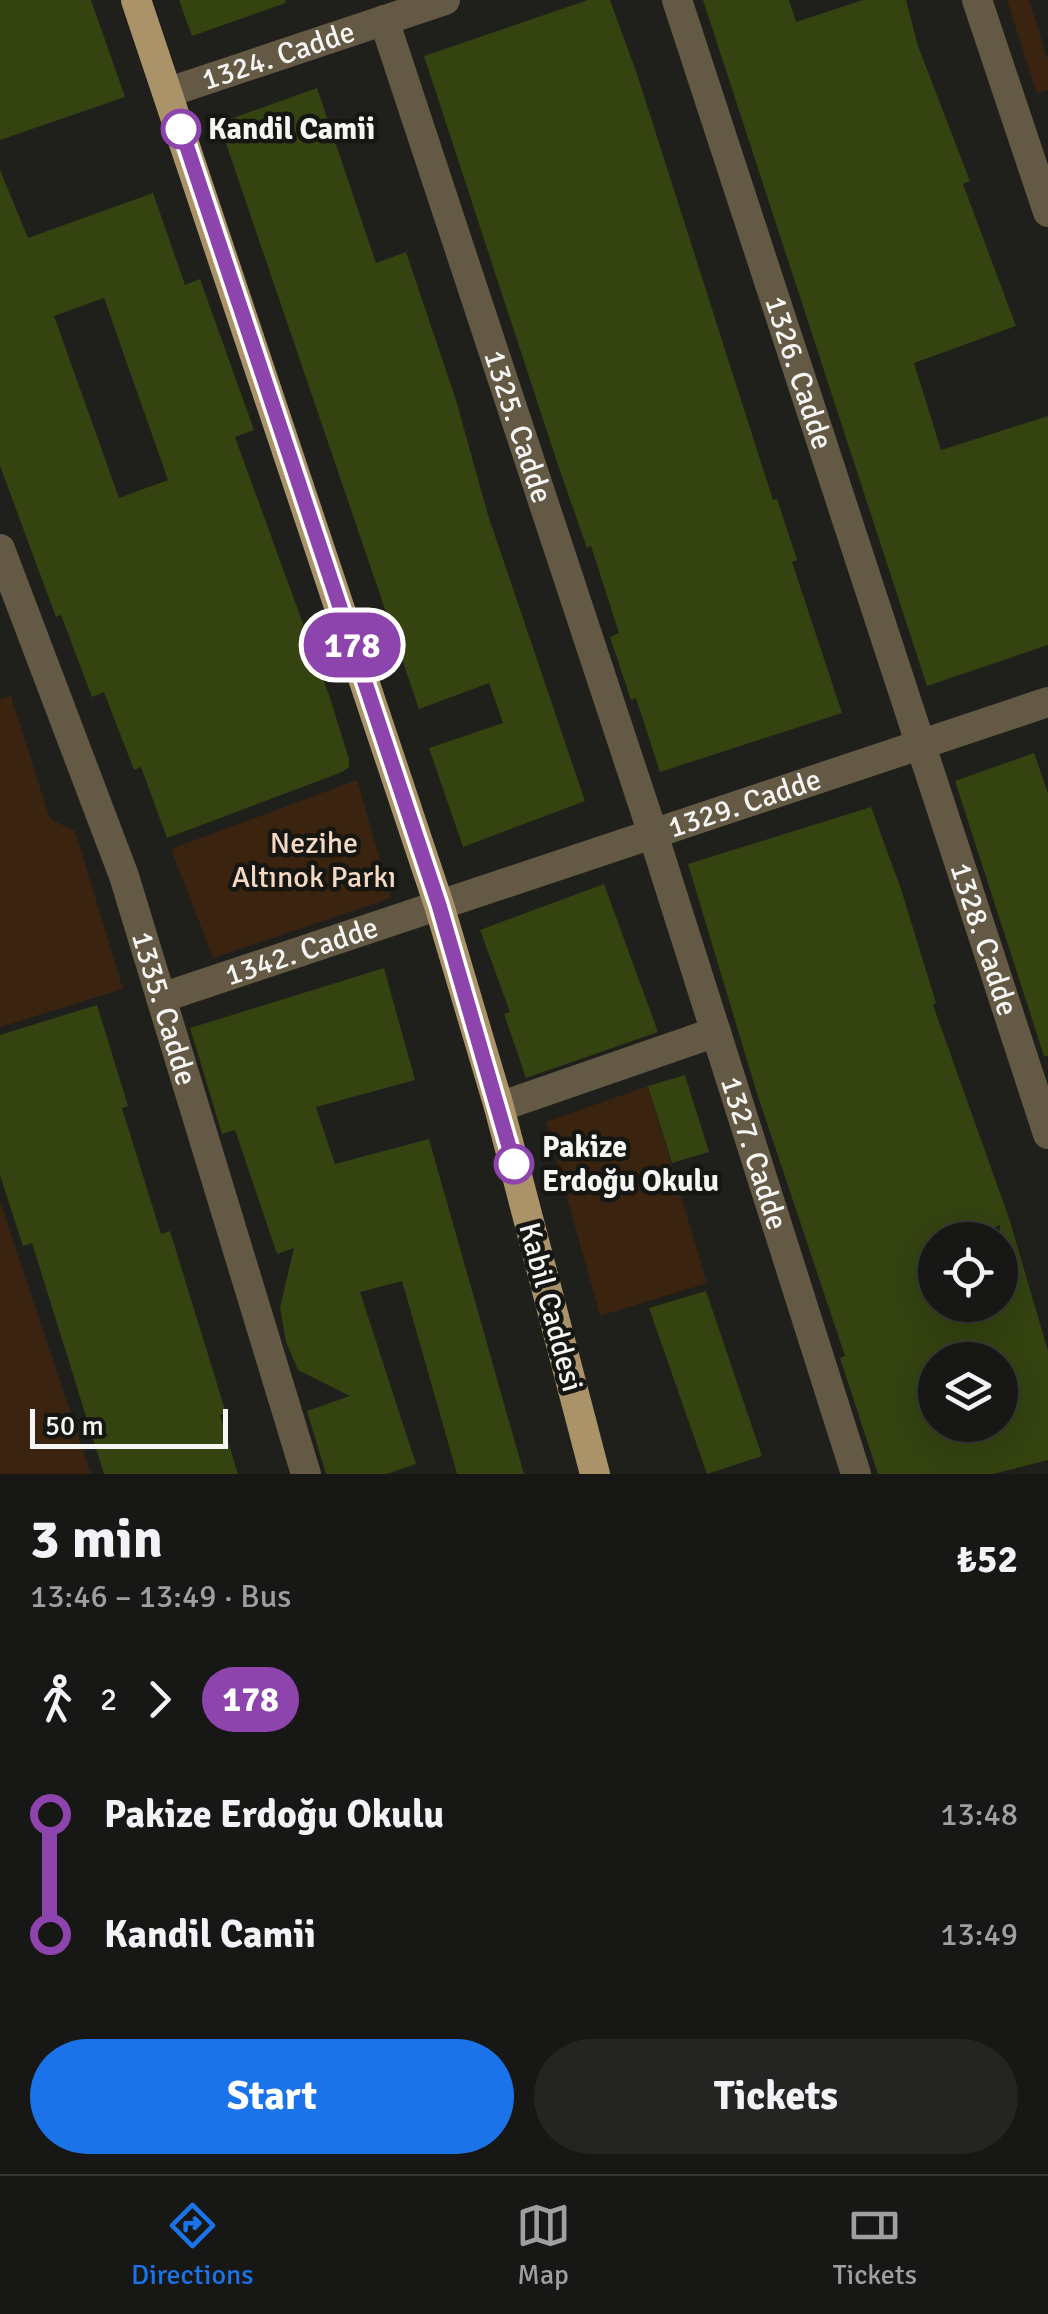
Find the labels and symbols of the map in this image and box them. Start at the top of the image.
street label: 1324. Cadde [197,13,360,99]
marker: Kandil Camii [162,110,200,148]
place label: Kandil Camii [208,111,375,148]
street label: 1326. Cadde [756,291,841,454]
street label: 1325. Cadde [475,345,560,508]
line badge: 178 [294,612,410,678]
street label: 1329. Cadde [663,761,826,847]
park label: Nezihe Altınok Parkı [232,825,396,896]
street label: 1328. Cadde [941,858,1026,1021]
street label: 1342. Cadde [220,909,383,994]
street label: 1335. Cadde [123,927,205,1090]
street label: 1327. Cadde [712,1072,795,1235]
place label: Pakize Erdoğu Okulu [542,1129,719,1200]
marker: Pakize Erdoğu Okulu [495,1145,533,1183]
street label: Kabil Caddesi [510,1219,591,1396]
scale bar [30,1404,228,1448]

